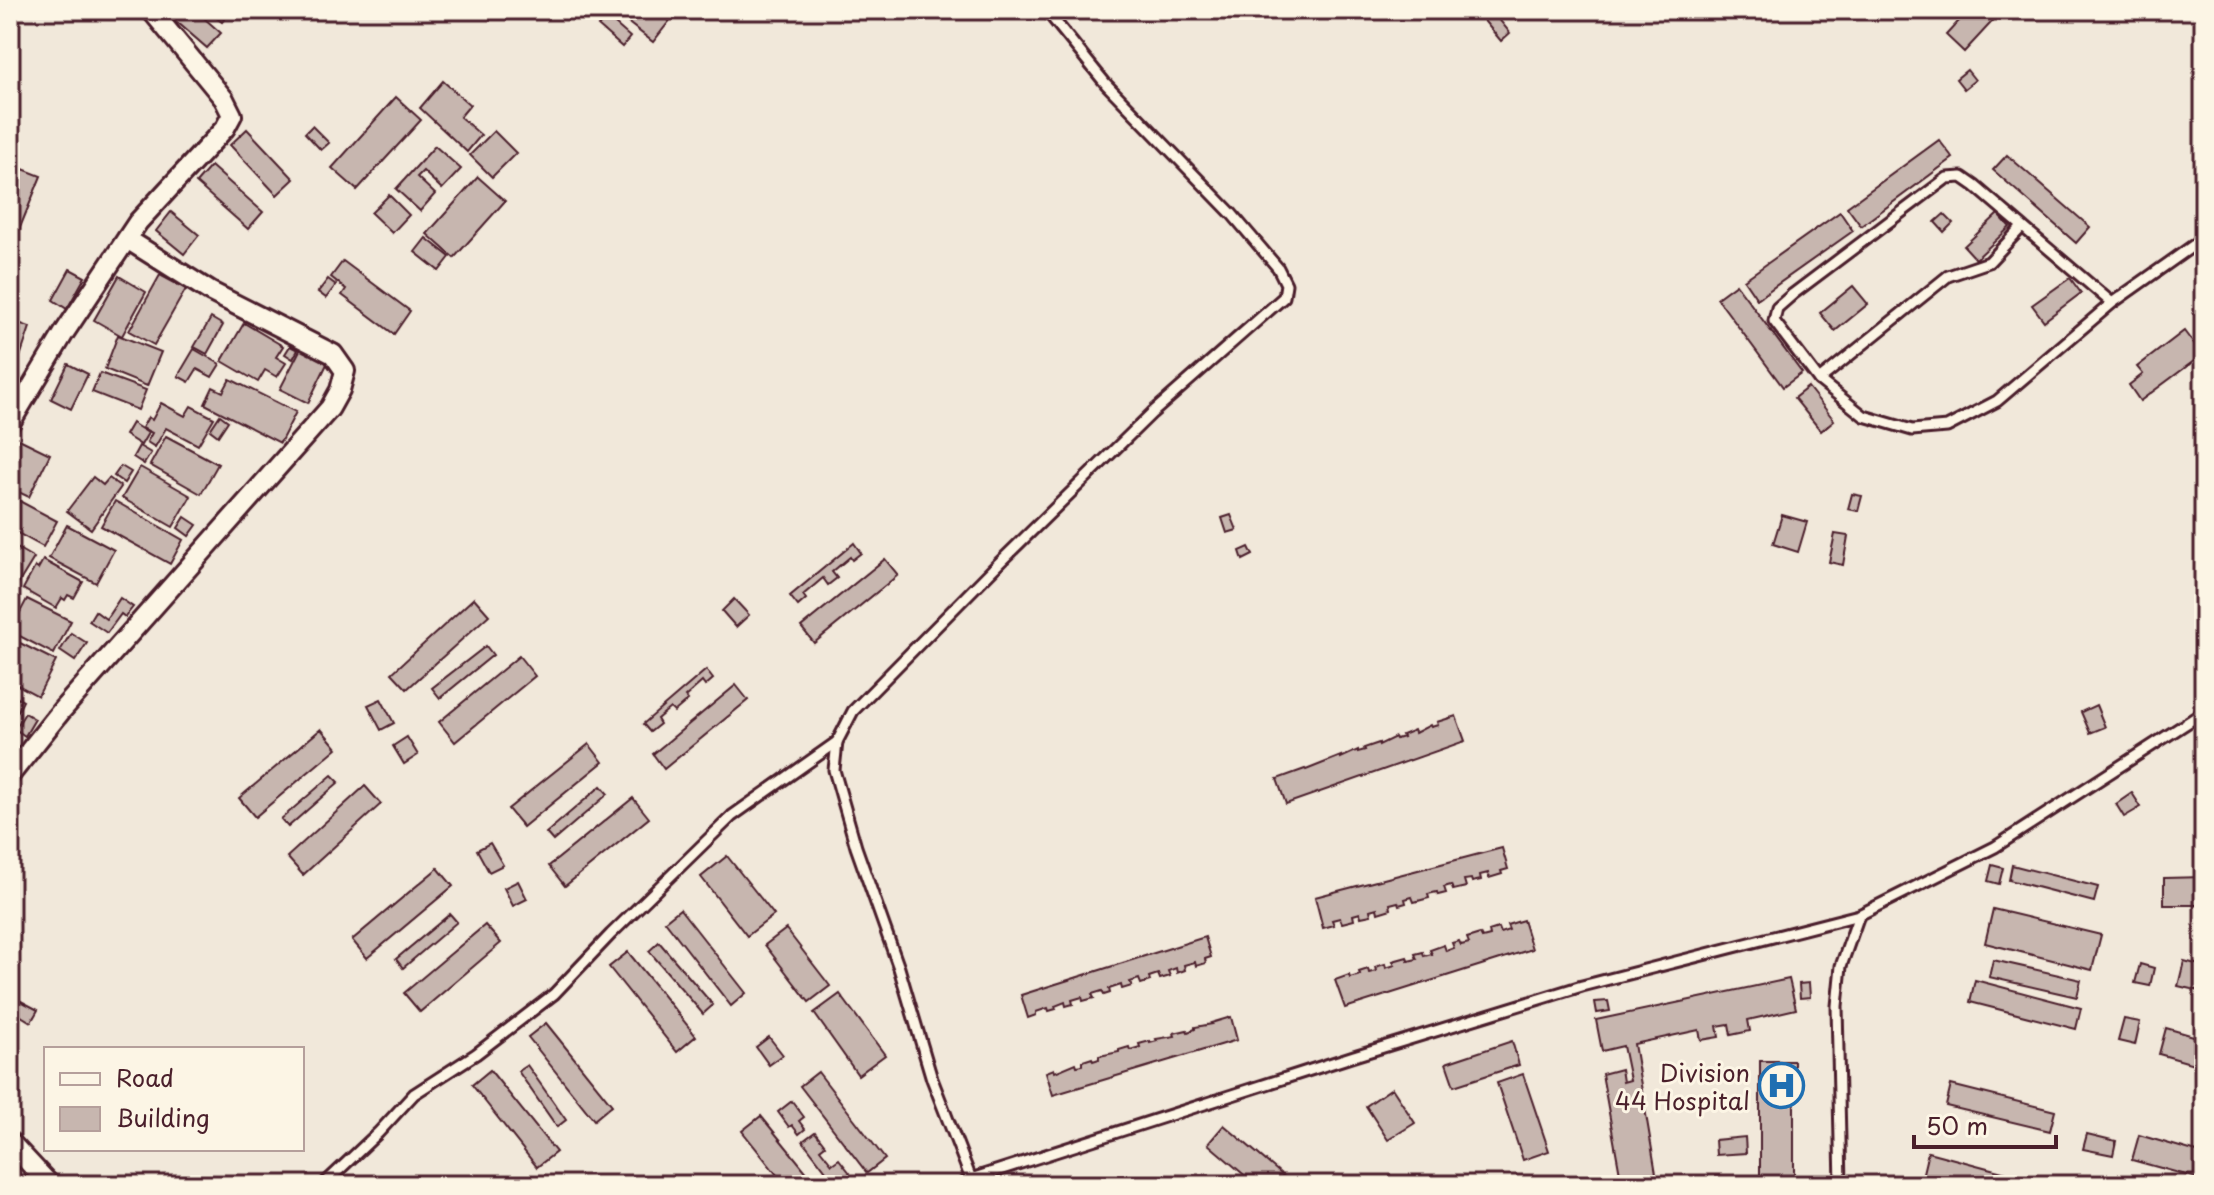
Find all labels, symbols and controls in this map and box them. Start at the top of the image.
legend [44,1047,304,1151]
place label: Division 44 Hospital [1615,1054,1750,1118]
text: Road [116,1059,174,1095]
hospital icon: Division 44 Hospital [1757,1062,1805,1110]
text: Building [116,1099,210,1135]
scale bar [1914,1099,2056,1149]
text: 50 m [1926,1107,1988,1143]

